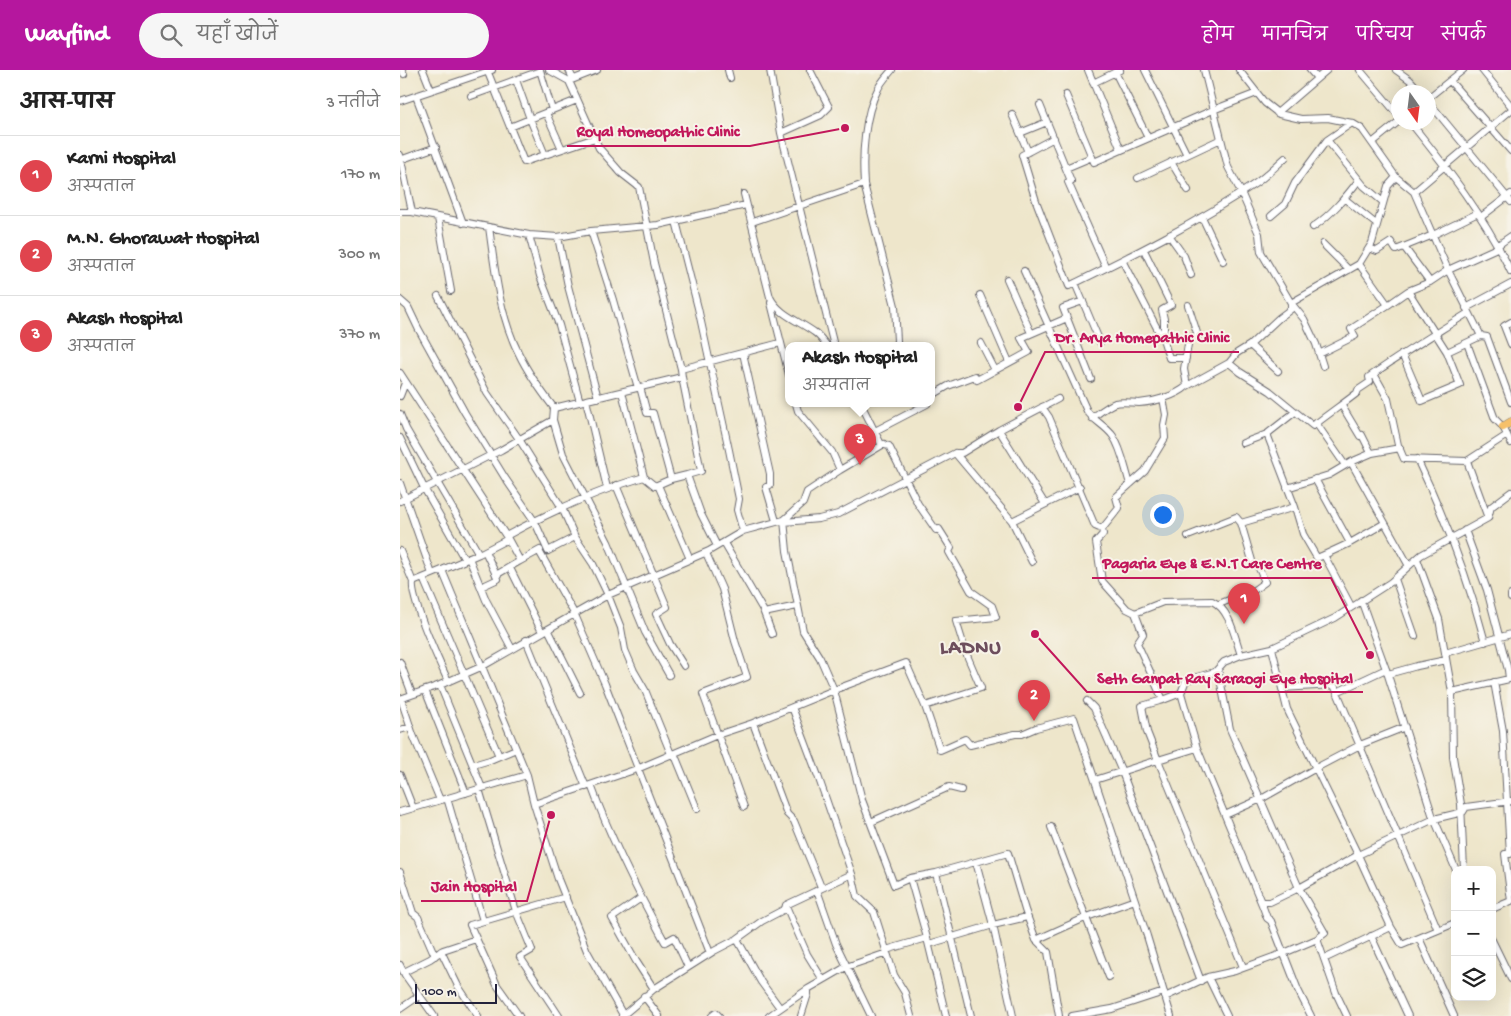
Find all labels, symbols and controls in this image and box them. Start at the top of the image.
search box [139,13,489,58]
text: Wayfind [25,21,109,50]
icon: search [157,21,185,49]
text: यहाँ खोजें [197,25,278,48]
text: होम [1202,26,1234,47]
text: मानचित्र [1262,26,1328,47]
text: परिचय [1356,26,1413,47]
text: संपर्क [1441,26,1486,47]
north arrow [1391,85,1436,130]
text: आस-पास [20,92,114,117]
text: 3 नतीजे [326,95,380,114]
callout: Royal Homeopathic Clinic [567,115,750,146]
text: Royal Homeopathic Clinic [576,124,741,143]
text: Karni Hospital [67,148,176,171]
text: 1 [33,166,39,185]
text: 170 m [341,166,380,185]
text: अस्पताल [67,179,135,198]
text: M.N. Ghorawat Hospital [67,228,260,251]
text: 2 [32,246,40,265]
text: 300 m [338,246,380,265]
text: अस्पताल [67,259,135,278]
text: Akash Hospital [67,308,183,331]
callout: Dr. Arya Homepathic Clinic [1045,321,1239,352]
text: 3 [32,326,40,345]
text: 370 m [339,326,380,345]
text: Dr. Arya Homepathic Clinic [1053,330,1231,349]
text: अस्पताल [67,339,135,358]
popup [785,342,935,407]
text: Akash Hospital [802,347,918,370]
text: अस्पताल [802,378,870,397]
pin: 3 [844,424,876,465]
your location [1150,502,1176,528]
callout: Pagaria Eye & E.N.T Care Centre [1092,547,1331,578]
text: Pagaria Eye & E.N.T Care Centre [1101,556,1322,575]
pin: 1 [1228,583,1260,624]
district label: LADNU [940,638,1002,661]
callout: Seth Ganpat Ray Saraogi Eye Hospital [1087,661,1363,692]
text: Seth Ganpat Ray Saraogi Eye Hospital [1097,671,1354,690]
pin: 2 [1018,680,1050,721]
map controls [1451,866,1496,1001]
button: + [1451,866,1496,911]
callout: Jain Hospital [421,870,527,901]
text: Jain Hospital [430,879,517,898]
button: − [1451,911,1496,956]
button: layers [1451,956,1496,1001]
scale bar [415,981,498,1004]
text: 100 m [422,984,457,1001]

